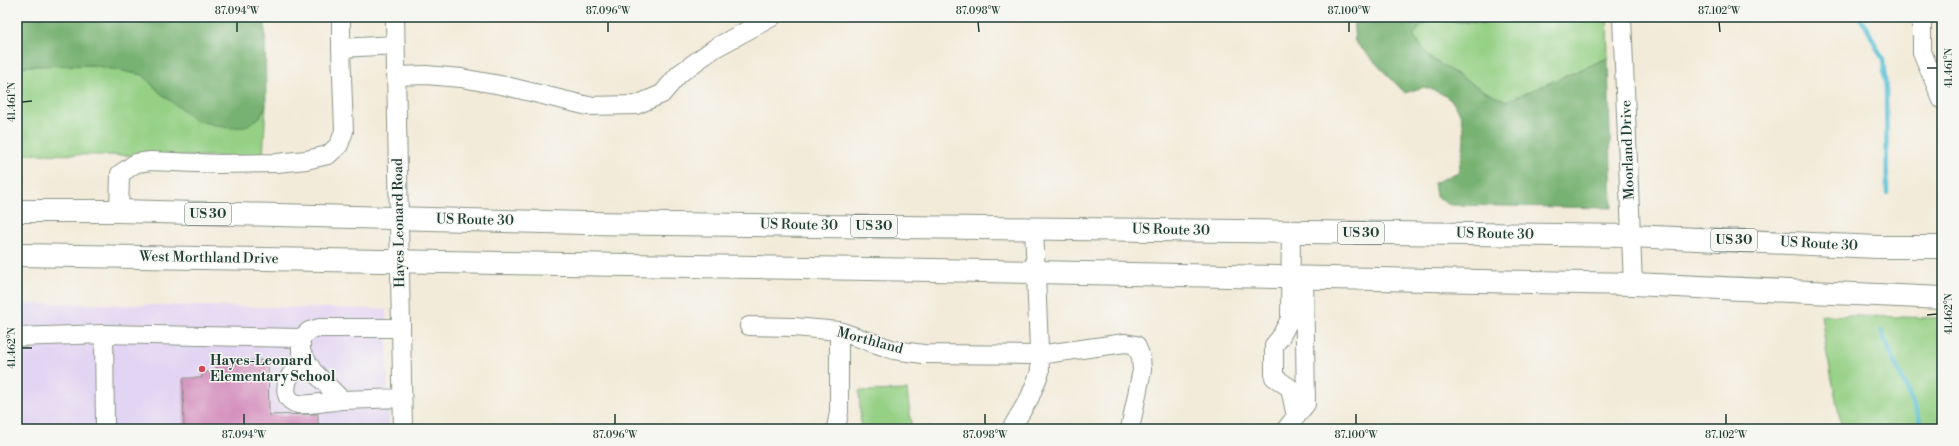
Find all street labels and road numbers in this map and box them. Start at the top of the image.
street label: Moorland Drive [1617,100,1639,200]
street label: Hayes Leonard Road [389,158,409,288]
road number: US 30 [185,203,231,225]
street label: US Route 30 [436,210,514,230]
street label: US Route 30 [760,215,838,235]
road number: US 30 [851,215,897,237]
street label: US Route 30 [1132,220,1210,240]
road number: US 30 [1338,222,1384,244]
street label: US Route 30 [1456,224,1534,244]
road number: US 30 [1711,229,1757,251]
street label: US Route 30 [1779,233,1859,255]
street label: West Morthland Drive [138,248,279,268]
street label: Morthland [835,324,905,358]

